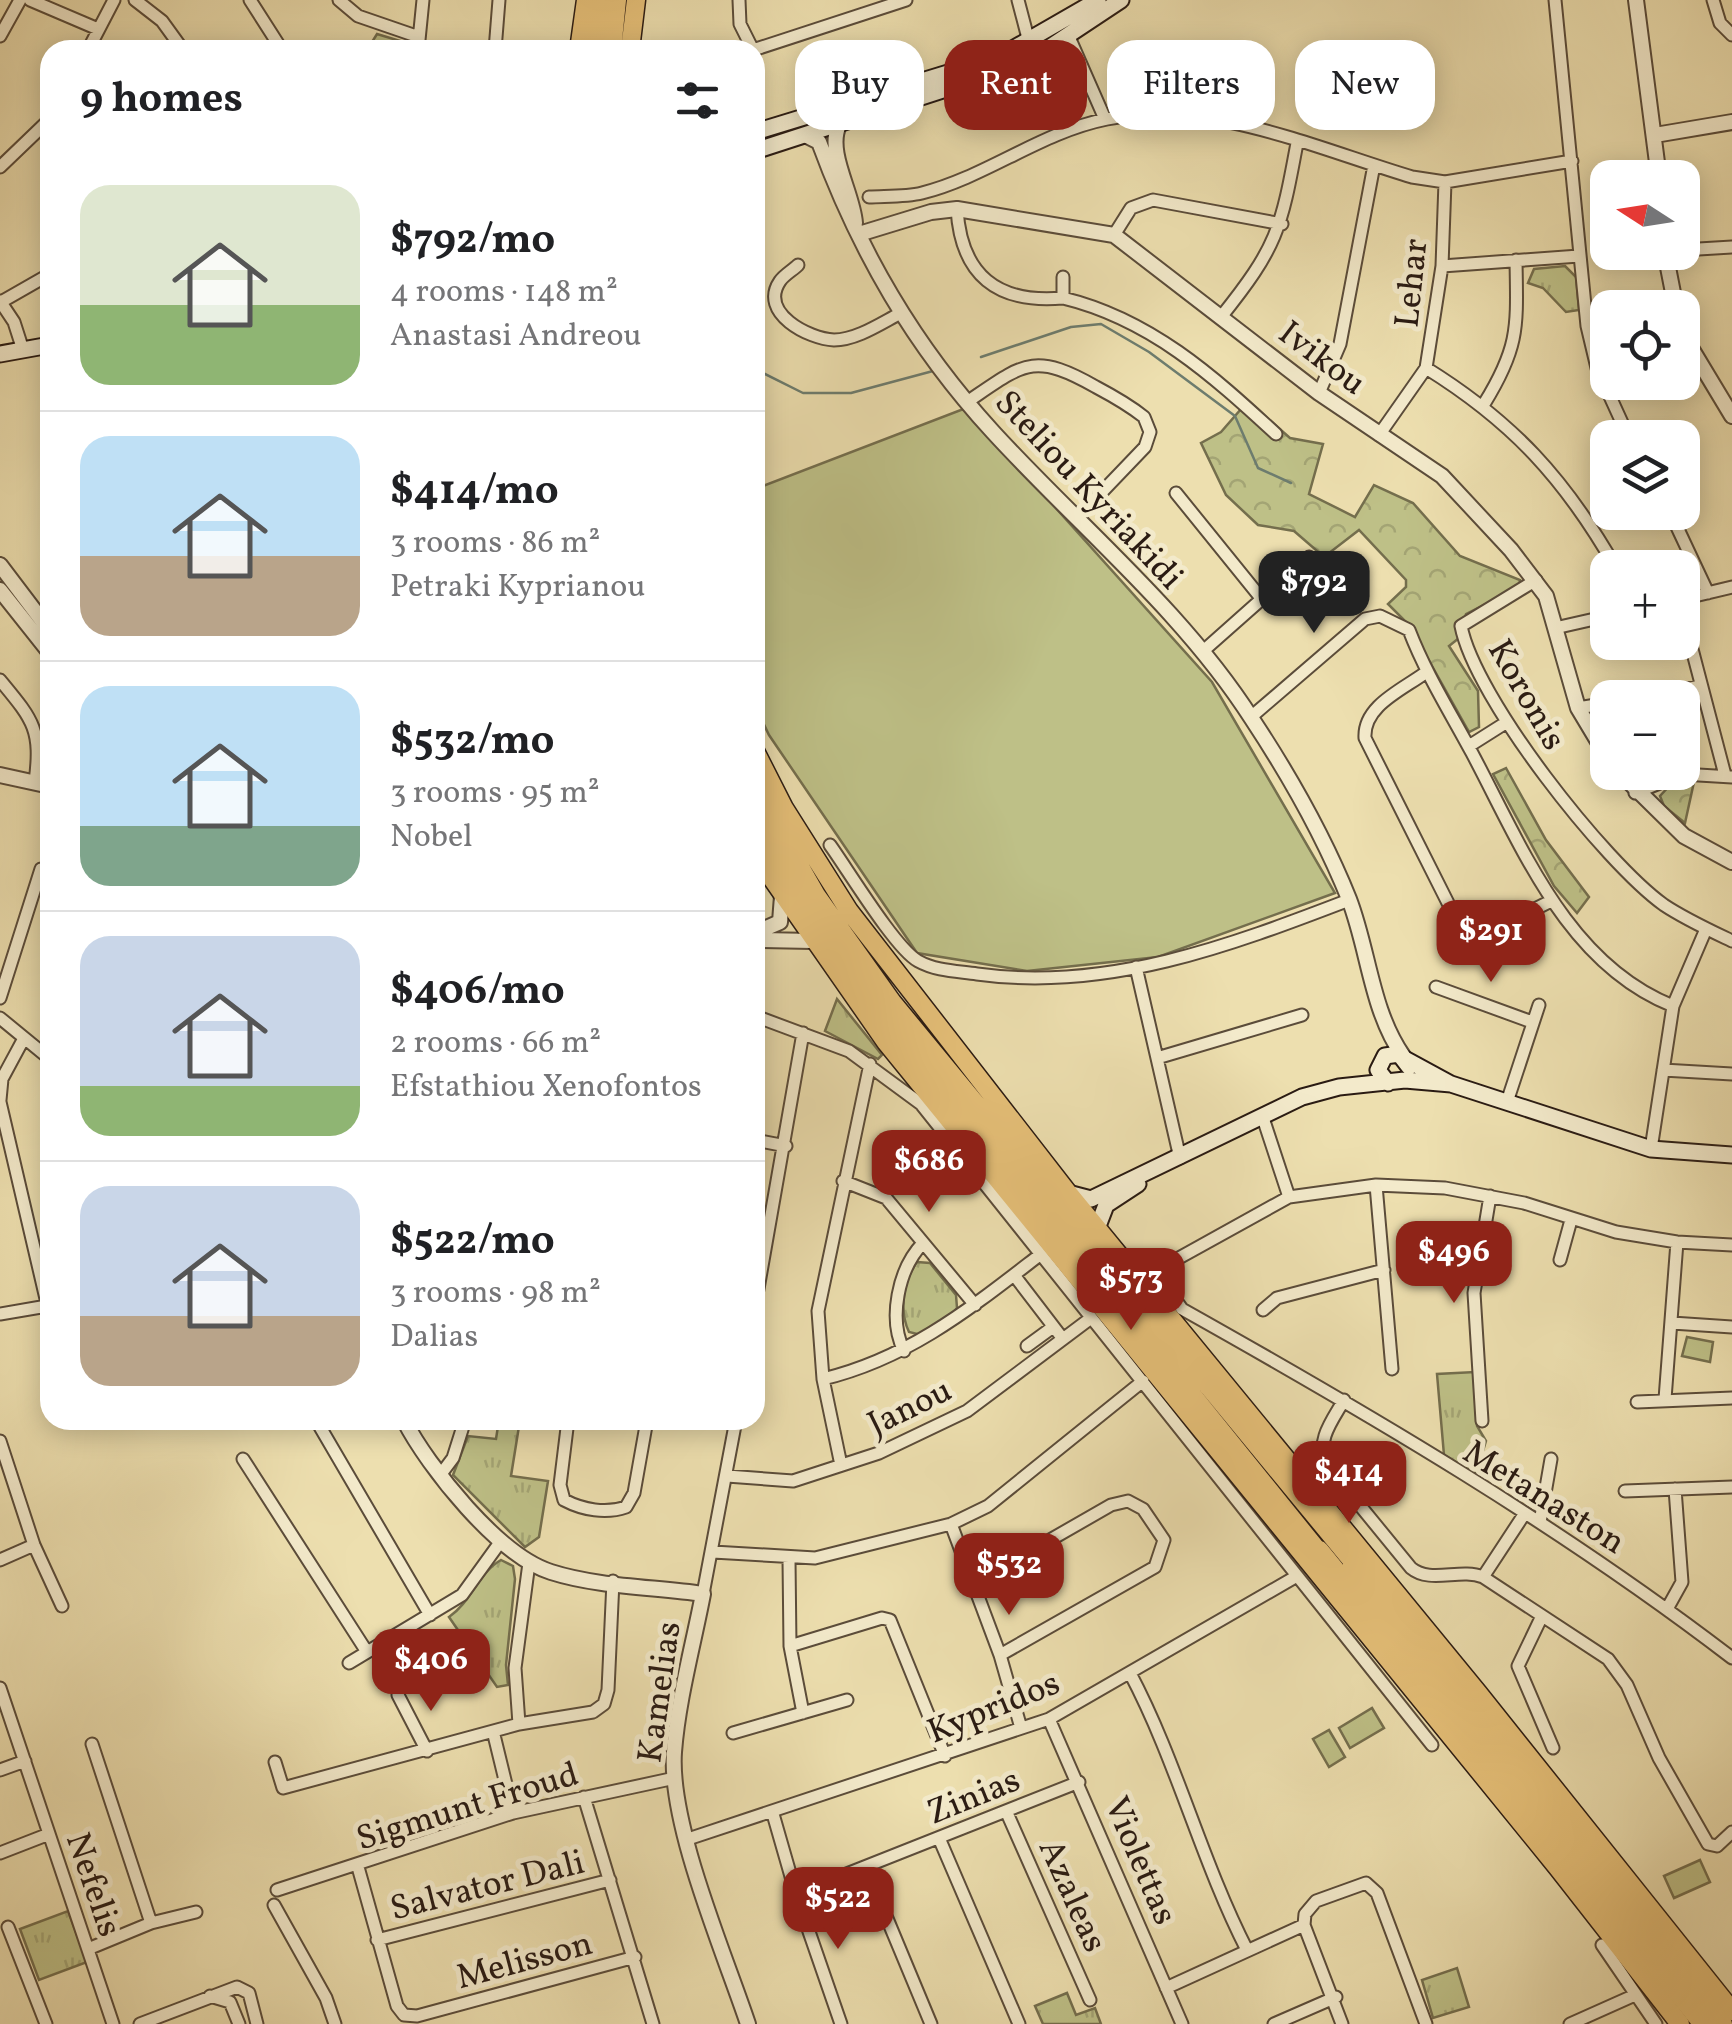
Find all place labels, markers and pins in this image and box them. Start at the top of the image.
pin: $792 [1255,551,1373,636]
pin: $291 [1432,900,1550,985]
pin: $686 [870,1130,988,1215]
pin: $496 [1395,1221,1513,1306]
pin: $573 [1072,1248,1190,1333]
pin: $414 [1290,1441,1408,1526]
pin: $532 [950,1533,1068,1618]
pin: $406 [372,1629,490,1714]
pin: $522 [779,1867,897,1952]

